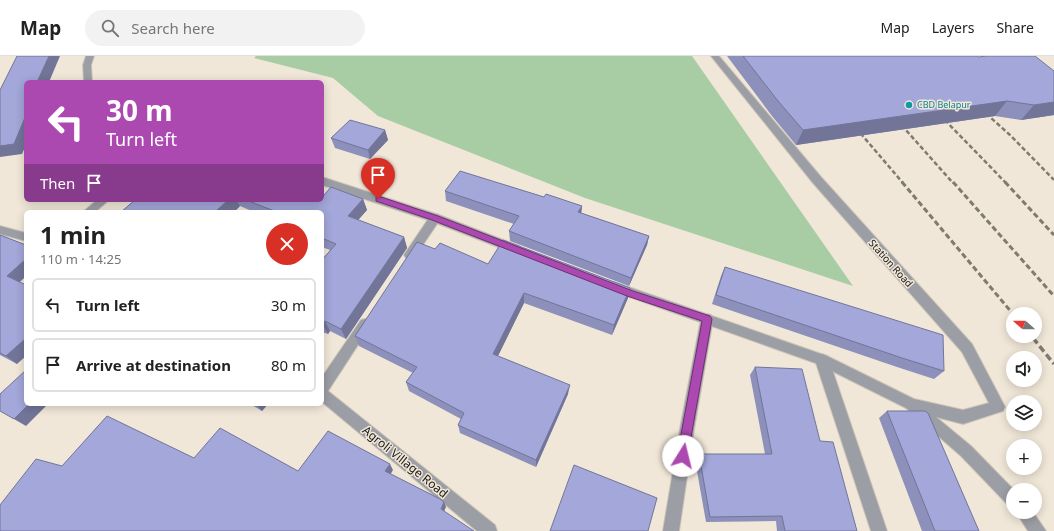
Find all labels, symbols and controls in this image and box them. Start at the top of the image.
search box [85,10,365,46]
text: Map [20,15,61,41]
icon: search [99,17,121,39]
text: Search here [131,18,215,38]
text: Map [881,18,910,37]
text: Layers [932,18,974,37]
text: Share [996,18,1034,37]
text: 30 m [106,91,173,129]
icon: left [40,96,92,148]
place label: CBD Belapur [917,98,971,111]
marker: CBD Belapur [904,100,914,110]
text: Turn left [106,127,177,151]
pin [361,158,395,199]
icon: arrive [367,164,389,186]
icon: arrive [83,172,105,194]
text: Then [40,173,75,193]
text: 1 min [40,218,106,251]
button: close [266,223,308,265]
street label: Station Road [866,236,916,290]
text: 110 m · 14:25 [40,250,121,268]
icon: left [42,294,64,316]
text: Turn left [76,295,140,315]
text: 30 m [271,295,306,315]
north arrow [1006,307,1042,343]
map controls [1006,307,1042,519]
button: sound [1006,351,1042,387]
icon: arrive [42,354,64,376]
text: Arrive at destination [76,355,231,375]
text: 80 m [271,355,306,375]
button: layers [1006,395,1042,431]
street label: Agroli Village Road [359,422,452,501]
position arrow [662,435,704,477]
button: + [1006,439,1042,475]
button: − [1006,483,1042,519]

